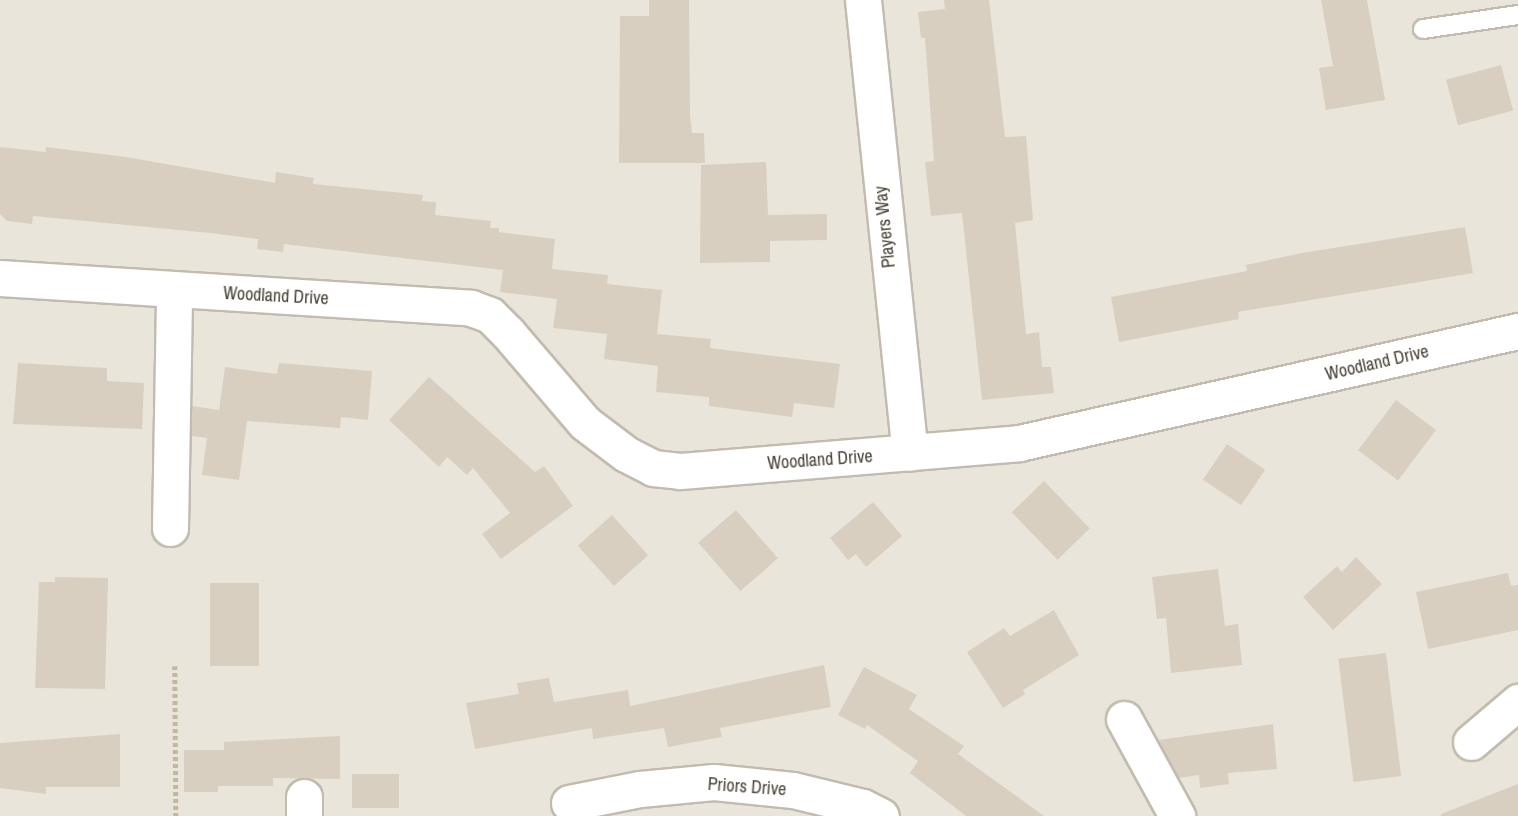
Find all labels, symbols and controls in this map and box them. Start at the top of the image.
street label: Players Way [870,185,900,269]
street label: Woodland Drive [223,282,329,310]
street label: Woodland Drive [1323,341,1431,385]
street label: Woodland Drive [767,446,873,474]
street label: Priors Drive [707,773,787,801]

